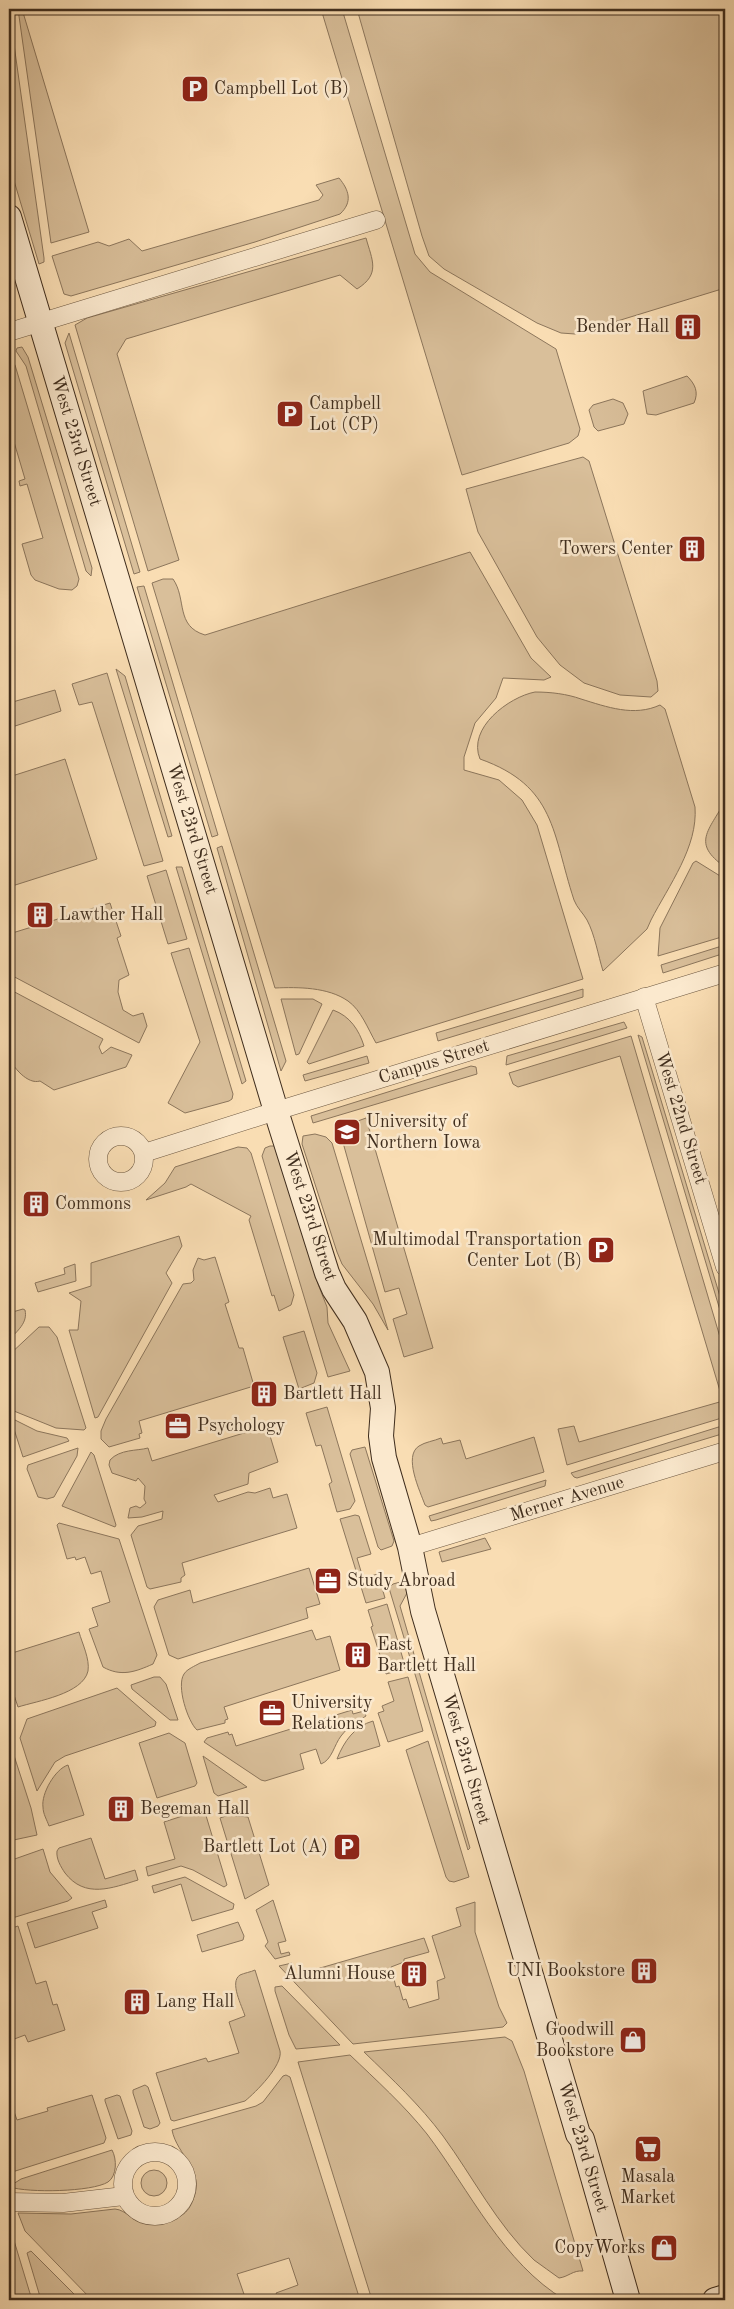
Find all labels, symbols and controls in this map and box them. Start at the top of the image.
parking icon: Campbell Lot (B) [180,74,210,104]
place label: Campbell Lot (B) [214,79,349,98]
building icon: Bender Hall [673,312,703,342]
place label: Bender Hall [576,318,669,336]
street label: West 23rd Street [48,374,104,508]
place label: Campbell Lot (CP) [309,395,381,434]
parking icon: Campbell Lot (CP) [275,399,305,429]
building icon: Towers Center [677,534,707,564]
place label: Towers Center [559,540,674,558]
street label: West 23rd Street [164,762,220,896]
building icon: Lawther Hall [25,900,55,930]
place label: Lawther Hall [59,906,163,924]
street label: Campus Street [377,1037,491,1087]
street label: West 22nd Street [652,1050,710,1186]
place label: University of Northern Iowa [366,1113,481,1152]
school or university icon: University of Northern Iowa [332,1117,362,1147]
street label: West 23rd Street [281,1149,339,1283]
building icon: Commons [21,1189,51,1219]
place label: Commons [55,1195,131,1213]
place label: Multimodal Transportation Center Lot (B) [373,1231,582,1270]
parking icon: Multimodal Transportation Center Lot (B) [586,1235,616,1265]
building icon: Bartlett Hall [249,1379,279,1409]
place label: Bartlett Hall [283,1385,382,1403]
office icon: Psychology [163,1411,193,1441]
place label: Psychology [197,1417,286,1435]
street label: Merner Avenue [508,1473,626,1525]
office icon: Study Abroad [313,1566,343,1596]
place label: Study Abroad [347,1572,456,1590]
place label: East Bartlett Hall [377,1636,476,1675]
building icon: East Bartlett Hall [343,1640,373,1670]
street label: West 23rd Street [439,1691,493,1827]
place label: University Relations [291,1694,373,1733]
office icon: University Relations [257,1698,287,1728]
building icon: Begeman Hall [106,1794,136,1824]
place label: Begeman Hall [140,1800,250,1818]
parking icon: Bartlett Lot (A) [332,1832,362,1862]
place label: Bartlett Lot (A) [203,1837,328,1856]
building icon: UNI Bookstore [629,1956,659,1986]
building icon: Alumni House [399,1959,429,1989]
place label: UNI Bookstore [507,1962,625,1980]
place label: Alumni House [284,1965,395,1983]
building icon: Lang Hall [122,1987,152,2017]
place label: Lang Hall [156,1993,234,2011]
place label: Goodwill Bookstore [536,2021,614,2060]
shop icon: Goodwill Bookstore [618,2025,648,2055]
street label: West 23rd Street [555,2080,611,2214]
supermarket icon: Masala Market [633,2134,663,2164]
place label: Masala Market [620,2168,676,2207]
shop icon: CopyWorks [649,2233,679,2263]
place label: CopyWorks [554,2239,645,2257]

